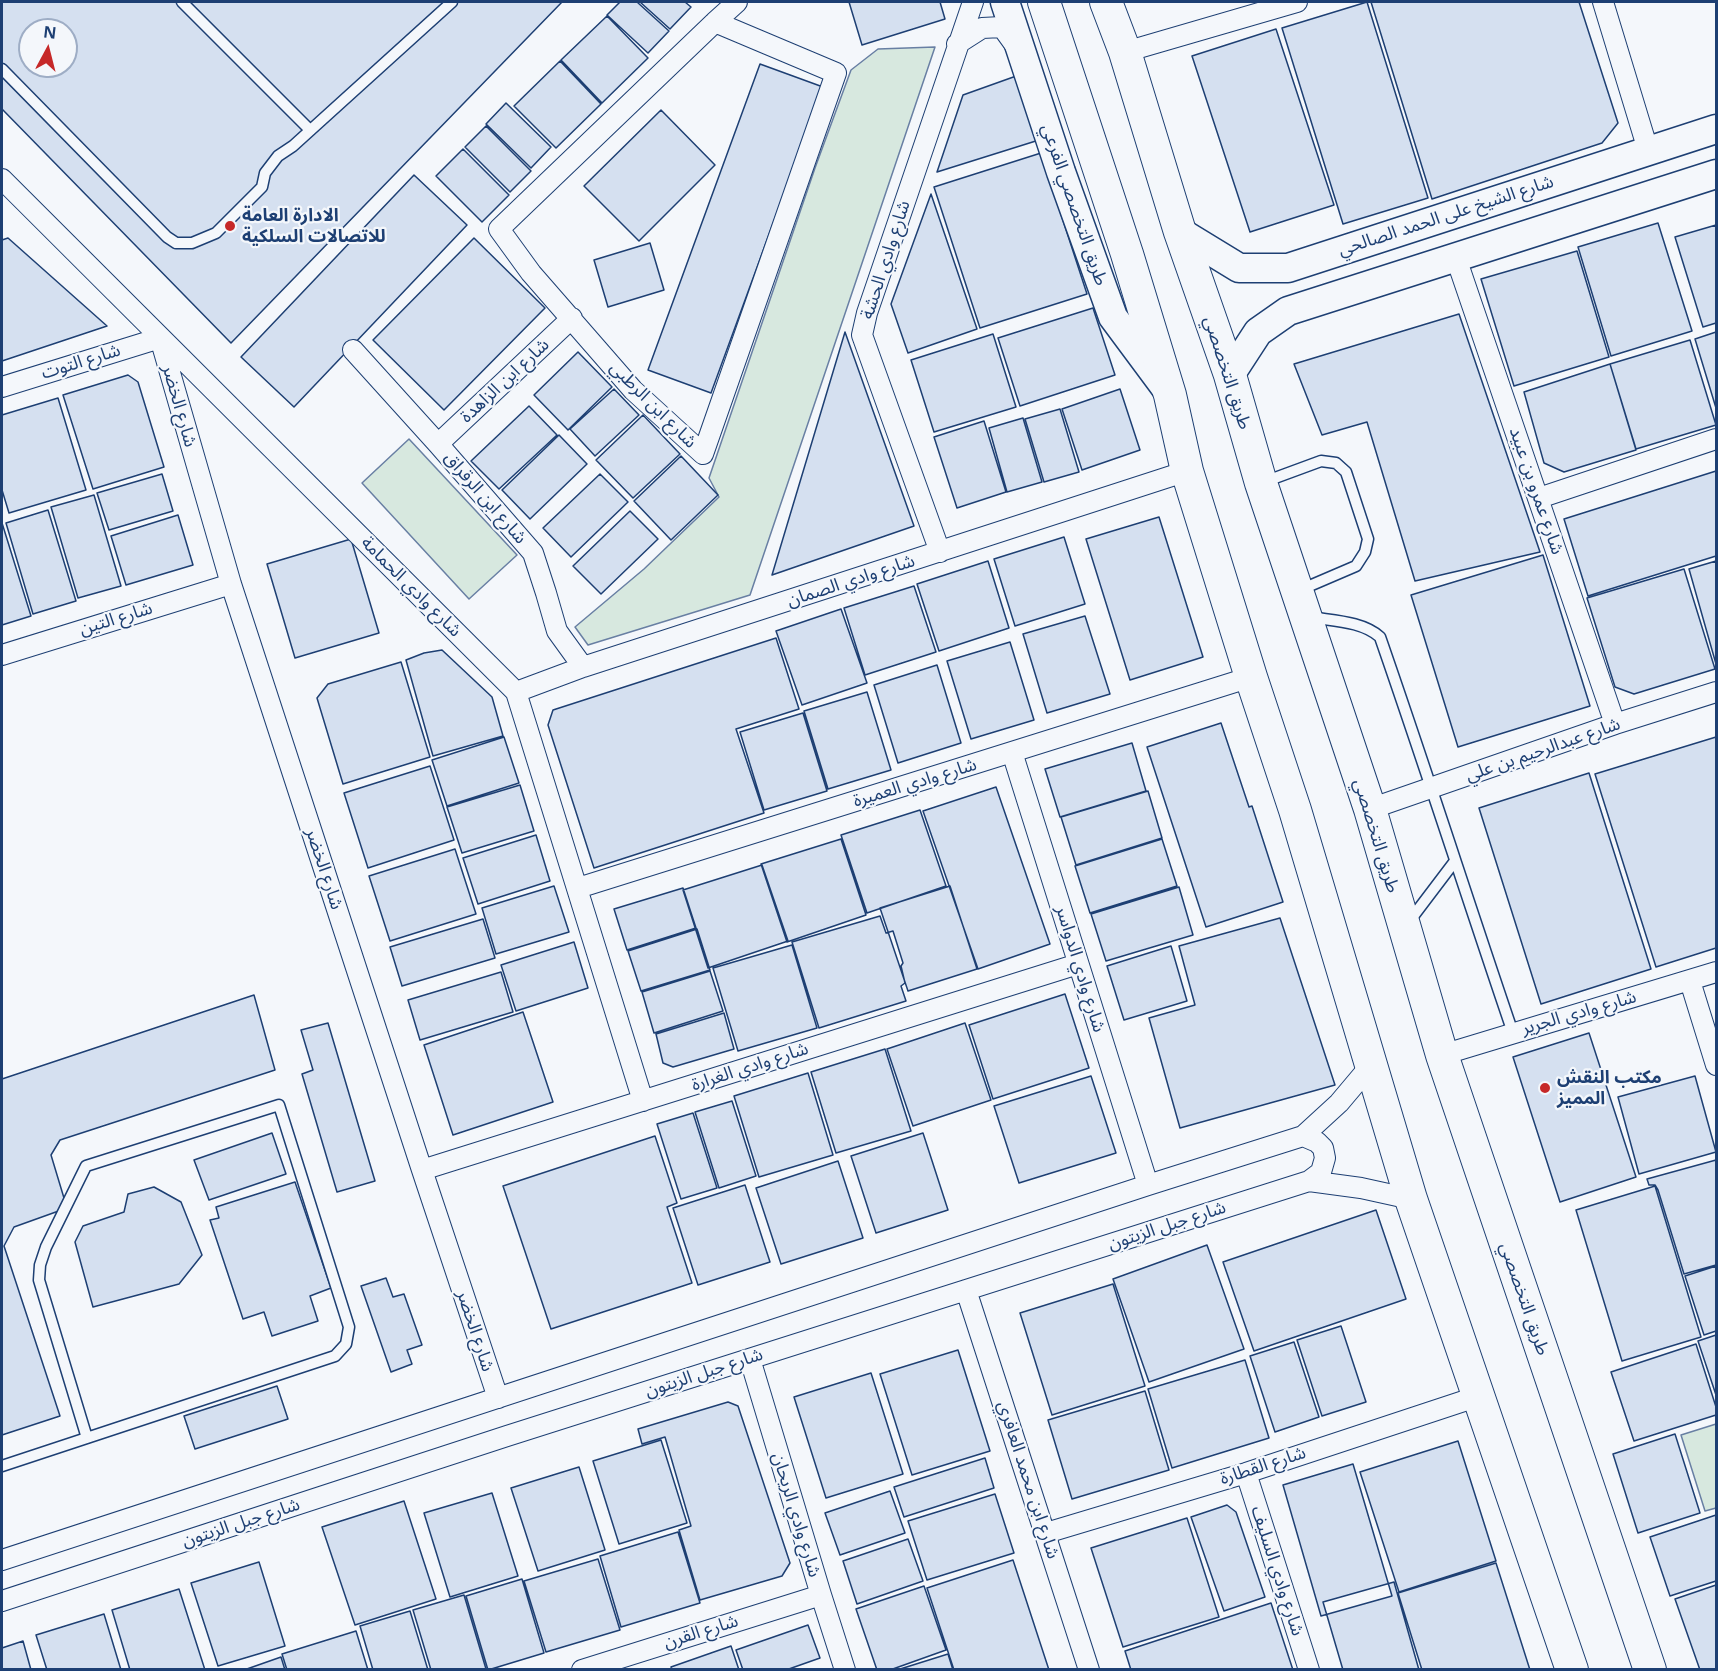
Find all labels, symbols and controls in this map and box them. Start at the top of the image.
north arrow [18,18,78,78]
text: N [42,20,58,44]
street label: طريق التخصصي الفرعي [1036,121,1112,289]
street label: شارع الشيخ على الحمد الصالحي [1336,171,1556,261]
street label: شارع وادي الحشة [857,198,915,322]
place label: الادارة العامة للاتصالات السلكية [242,205,386,248]
marker: الادارة العامة للاتصالات السلكية [223,219,237,233]
street label: طريق التخصصي [1199,314,1255,432]
street label: شارع ابن الزاهدة [456,334,554,428]
street label: شارع التوت [39,340,123,384]
street label: شارع ابن الرطبي [605,357,701,453]
street label: شارع الخضر [157,362,201,450]
street label: شارع عمرو بن عبيد [1504,424,1568,558]
street label: شارع ابن الرقراق [439,447,531,549]
street label: شارع وادي الحمامة [356,532,466,642]
street label: شارع وادي الصمان [784,550,918,612]
street label: شارع التين [77,598,155,640]
street label: شارع عبدالرحيم بن علي [1463,713,1623,787]
street label: شارع وادي العميرة [851,754,979,812]
street label: طريق التخصصي [1348,776,1404,896]
street label: شارع الخضر [301,826,347,912]
street label: شارع وادي الدواسر [1051,903,1109,1035]
street label: شارع وادي الجرير [1519,986,1639,1040]
street label: شارع وادي الغرارة [689,1038,811,1096]
place label: مكتب النقش المميز [1557,1067,1662,1110]
marker: مكتب النقش المميز [1538,1081,1552,1095]
street label: شارع جبل الزيتون [1105,1197,1229,1255]
street label: طريق التخصصي [1495,1240,1553,1358]
street label: شارع الخضر [452,1288,498,1374]
street label: شارع جبل الزيتون [642,1344,766,1402]
street label: شارع ابن محمد العافري [992,1398,1064,1562]
street label: شارع القطارة [1217,1442,1309,1490]
street label: شارع وادي الريحان [767,1450,825,1580]
street label: شارع جبل الزيتون [179,1494,303,1552]
street label: شارع وادي السليف [1246,1503,1308,1639]
street label: شارع القرن [661,1610,741,1654]

